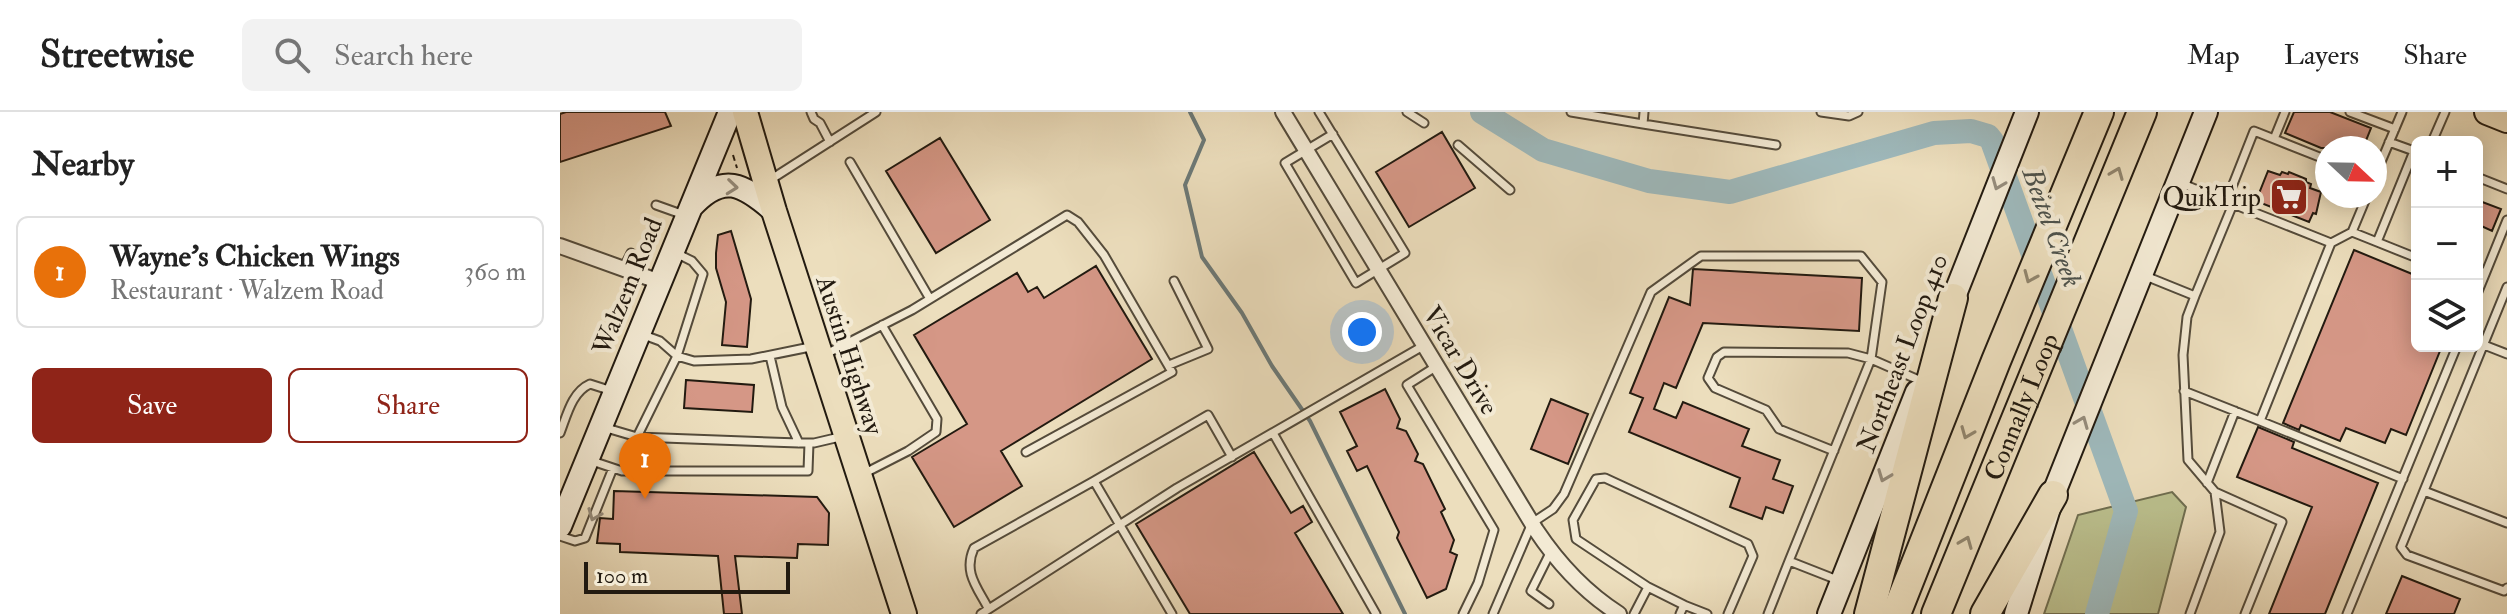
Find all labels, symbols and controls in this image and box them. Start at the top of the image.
search box [242,19,802,91]
text: Streetwise [40,31,194,79]
icon: search [270,33,314,77]
text: Search here [334,37,473,74]
text: Map [2187,38,2240,73]
text: Layers [2284,38,2359,73]
text: Share [2403,38,2467,73]
north arrow [2315,136,2387,208]
map controls [2411,136,2483,352]
button: + [2411,136,2483,208]
text: Nearby [32,143,134,186]
water label: Beitel Creek [2013,161,2089,292]
one-way arrow [2108,167,2124,181]
one-way arrow [1992,176,2008,190]
supermarket icon: QuikTrip [2268,176,2310,218]
one-way arrow [726,179,739,196]
place label: QuikTrip [2163,182,2261,215]
button: − [2411,208,2483,280]
street label: Walzem Road [586,213,670,361]
text: Wayne's Chicken Wings [110,238,400,275]
street label: Northeast Loop 410 [1850,249,1957,458]
text: 1 [55,256,65,288]
text: 360 m [464,256,526,288]
one-way arrow [2024,269,2040,284]
street label: Austin Highway [808,271,890,439]
text: Restaurant · Walzem Road [110,275,384,307]
button: layers [2411,280,2483,352]
street label: Vicar Drive [1415,300,1505,421]
your location [1342,312,1382,352]
street label: Connally Loop [1977,329,2067,486]
button: Save [32,368,272,443]
button: Share [288,368,528,443]
one-way arrow [2072,416,2089,430]
one-way arrow [1960,425,1977,439]
pin: 1 [619,433,671,499]
one-way arrow [1877,468,1894,482]
one-way arrow [587,507,604,521]
one-way arrow [1956,536,1973,550]
scale bar [584,558,790,594]
text: 100 m [596,562,648,590]

